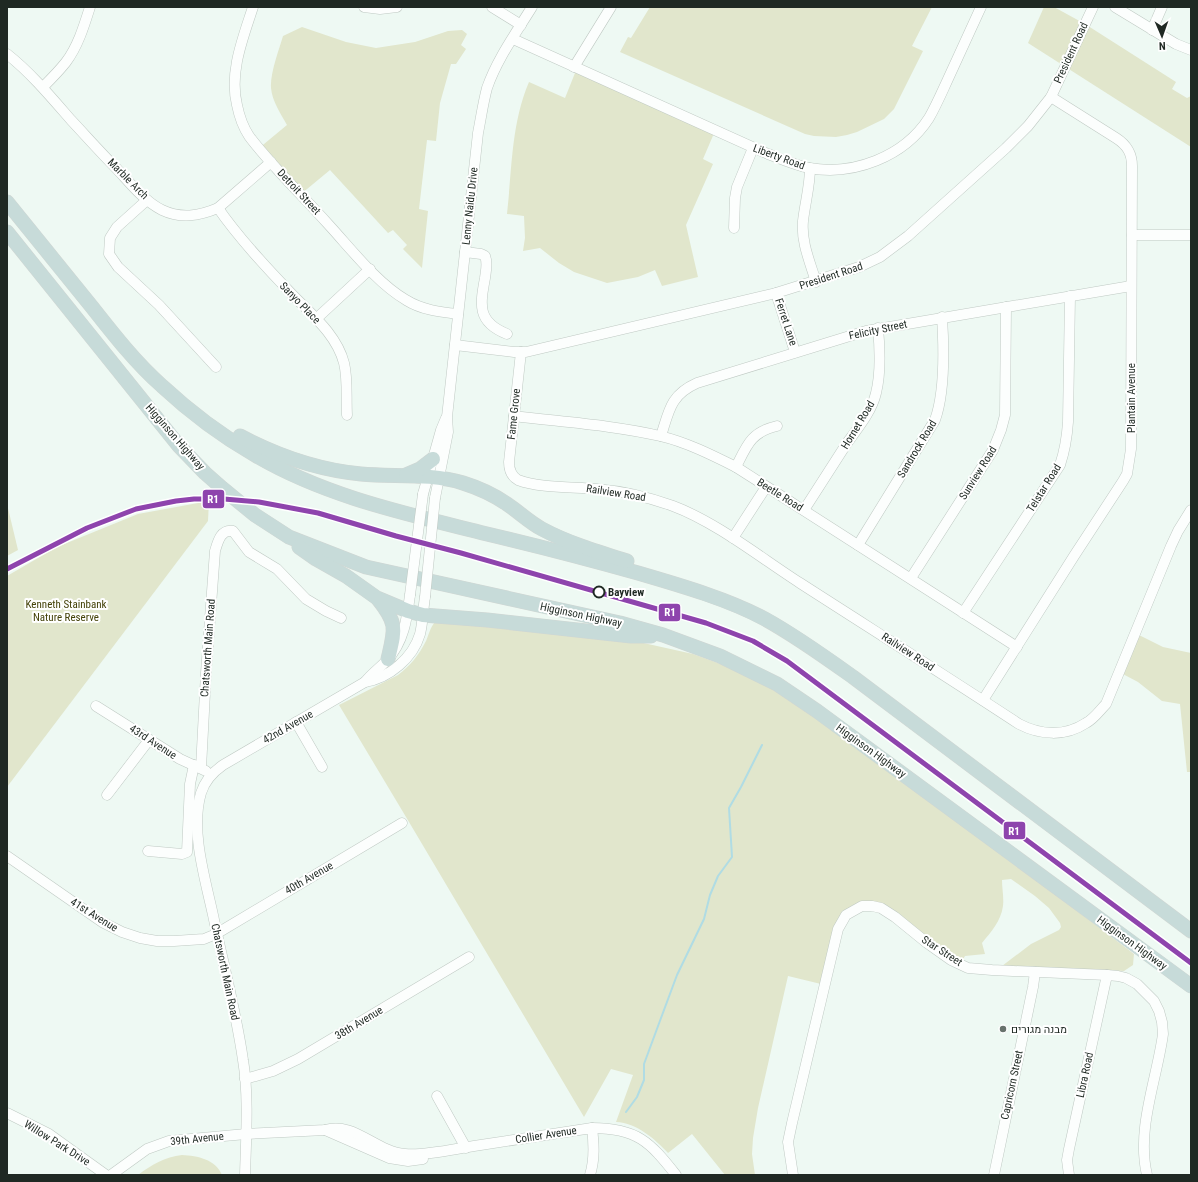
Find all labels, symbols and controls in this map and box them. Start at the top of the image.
north arrow [1142,16,1182,56]
street label: President Road [1051,20,1091,86]
text: N [1158,39,1166,52]
street label: Liberty Road [751,142,807,172]
street label: Marble Arch [105,156,151,202]
street label: Detroit Street [275,167,323,217]
street label: Lenny Naidu Drive [459,167,481,245]
street label: President Road [798,260,864,292]
street label: Sanyo Place [277,279,323,327]
street label: Ferret Lane [772,297,800,347]
street label: Felicity Street [848,317,908,343]
street label: Plantain Avenue [1125,363,1138,433]
street label: Fame Grove [505,388,523,440]
street label: Hornet Road [839,398,877,452]
street label: Higginson Highway [143,401,208,473]
street label: Sandrock Road [895,418,939,480]
street label: Sunview Road [956,444,1000,502]
street label: Telstar Road [1024,461,1064,515]
street label: Beetle Road [755,476,805,514]
street label: Railview Road [585,482,647,504]
line badge: R1 [202,489,225,509]
text: R1 [207,493,219,506]
marker: Bayview [592,585,606,599]
place label: Bayview [608,586,644,599]
park label: Kenneth Stainbank Nature Reserve [26,598,107,624]
street label: Chatsworth Main Road [198,598,218,698]
street label: Higginson Highway [539,600,624,630]
line badge: R1 [658,603,681,622]
text: R1 [664,606,676,619]
street label: Railview Road [879,630,937,674]
street label: 42nd Avenue [261,707,315,747]
street label: Higginson Highway [833,721,909,781]
street label: 43rd Avenue [127,722,179,762]
line badge: R1 [1003,821,1026,840]
text: R1 [1008,825,1020,838]
street label: 40th Avenue [283,859,335,897]
street label: 41st Avenue [68,895,120,935]
street label: Higginson Highway [1094,913,1170,973]
street label: Chatsworth Main Road [208,922,242,1022]
street label: Star Street [919,933,965,969]
street label: 38th Avenue [333,1004,385,1042]
place label: מבנה מגורים [1011,1023,1067,1036]
marker: מבנה מגורים [998,1024,1008,1034]
street label: Capricorn Street [998,1049,1026,1121]
street label: Libra Road [1074,1051,1096,1099]
street label: Willow Park Drive [22,1118,92,1168]
street label: Collier Avenue [514,1124,578,1146]
street label: 39th Avenue [170,1130,224,1148]

